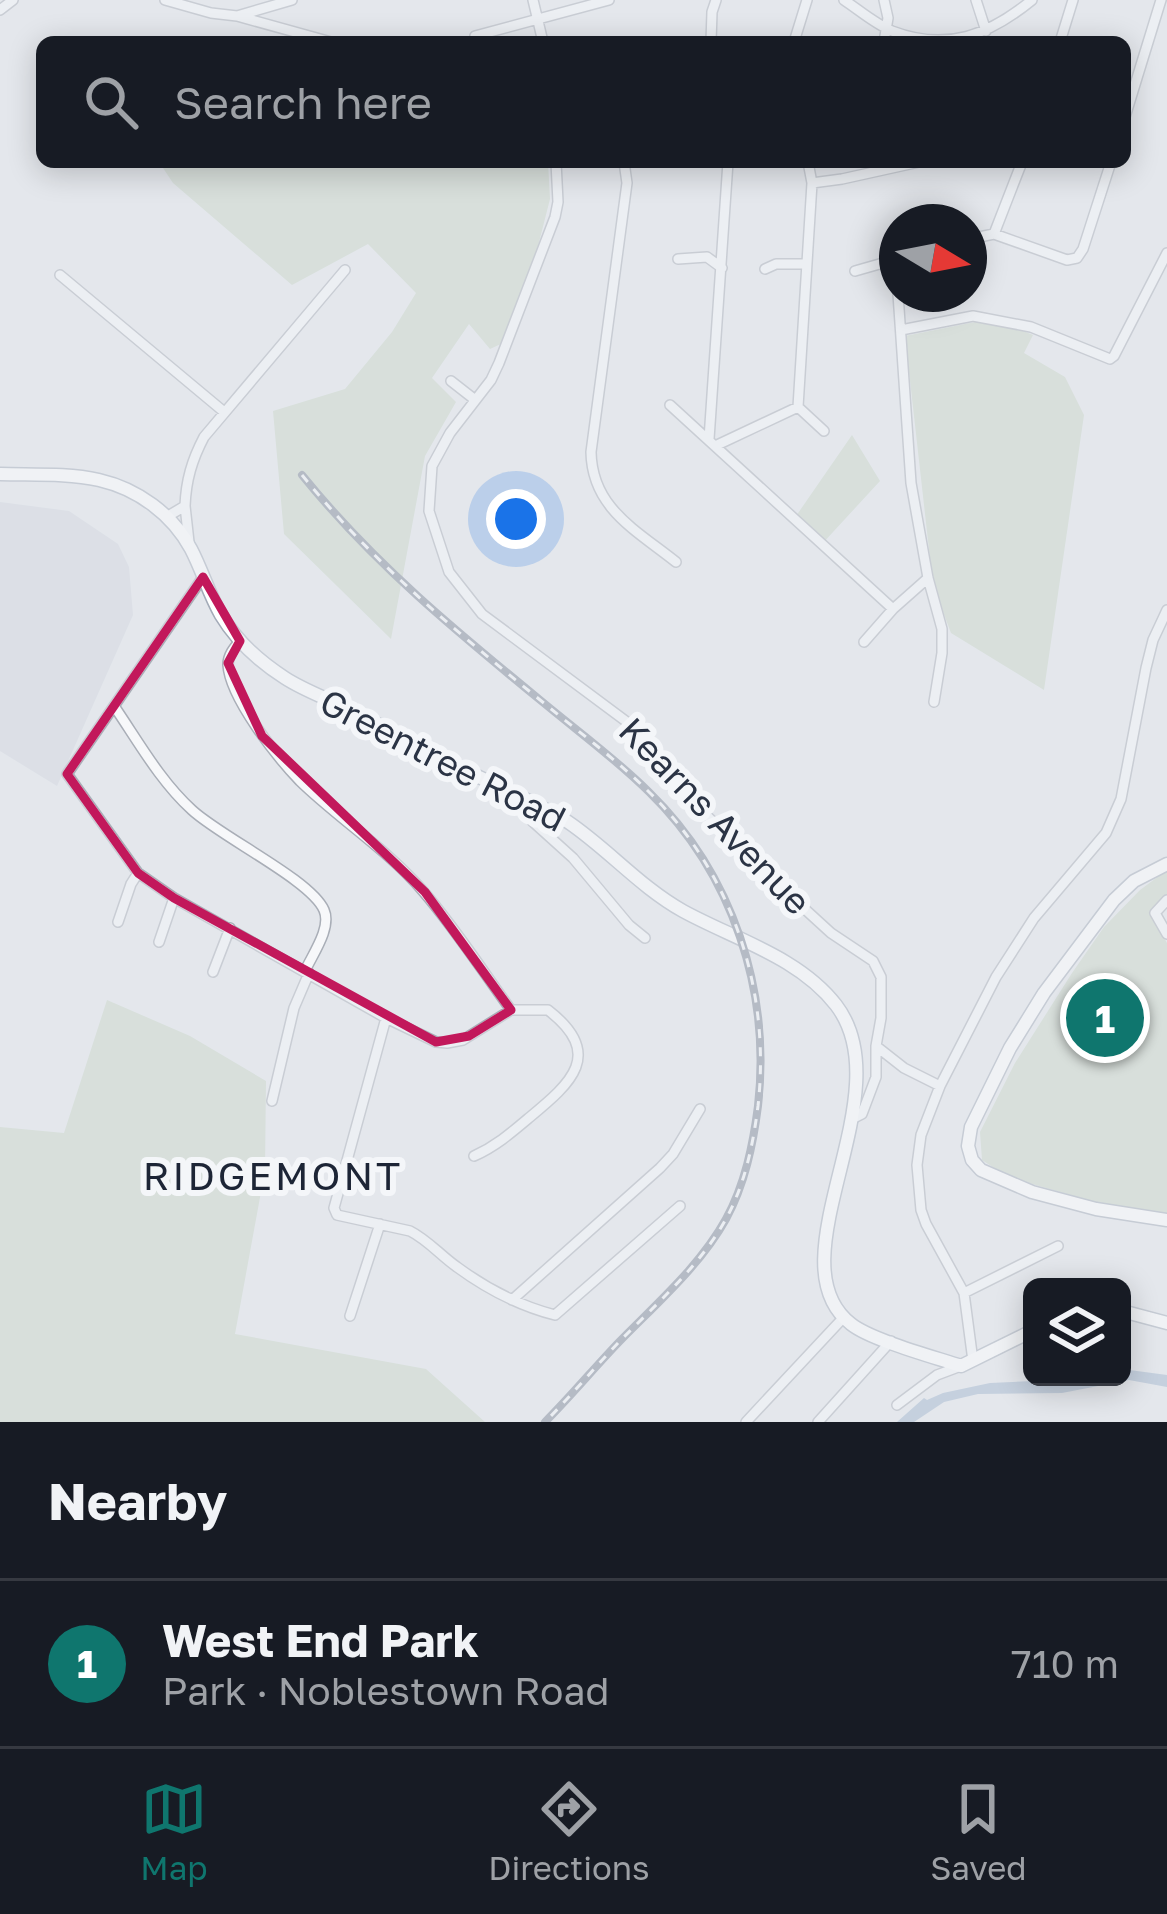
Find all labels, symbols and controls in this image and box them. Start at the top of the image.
search box [36,36,1131,168]
icon: search [78,69,144,135]
text: Search here [174,75,432,129]
north arrow [879,204,987,312]
your location [486,489,546,549]
street label: Greentree Road [313,679,573,840]
street label: Kearns Avenue [611,708,820,923]
pin: 1 [1066,973,1144,1063]
district label: RIDGEMONT [143,1152,403,1199]
map controls [1023,1278,1131,1386]
button: layers [1023,1278,1131,1386]
text: Nearby [48,1470,227,1531]
text: West End Park [162,1613,479,1667]
text: 1 [77,1640,97,1687]
text: 710 m [1011,1640,1119,1687]
text: Park · Noblestown Road [162,1667,610,1714]
tab: Map [140,1776,208,1887]
tab: Directions [488,1776,650,1887]
tab: Saved [930,1776,1027,1887]

